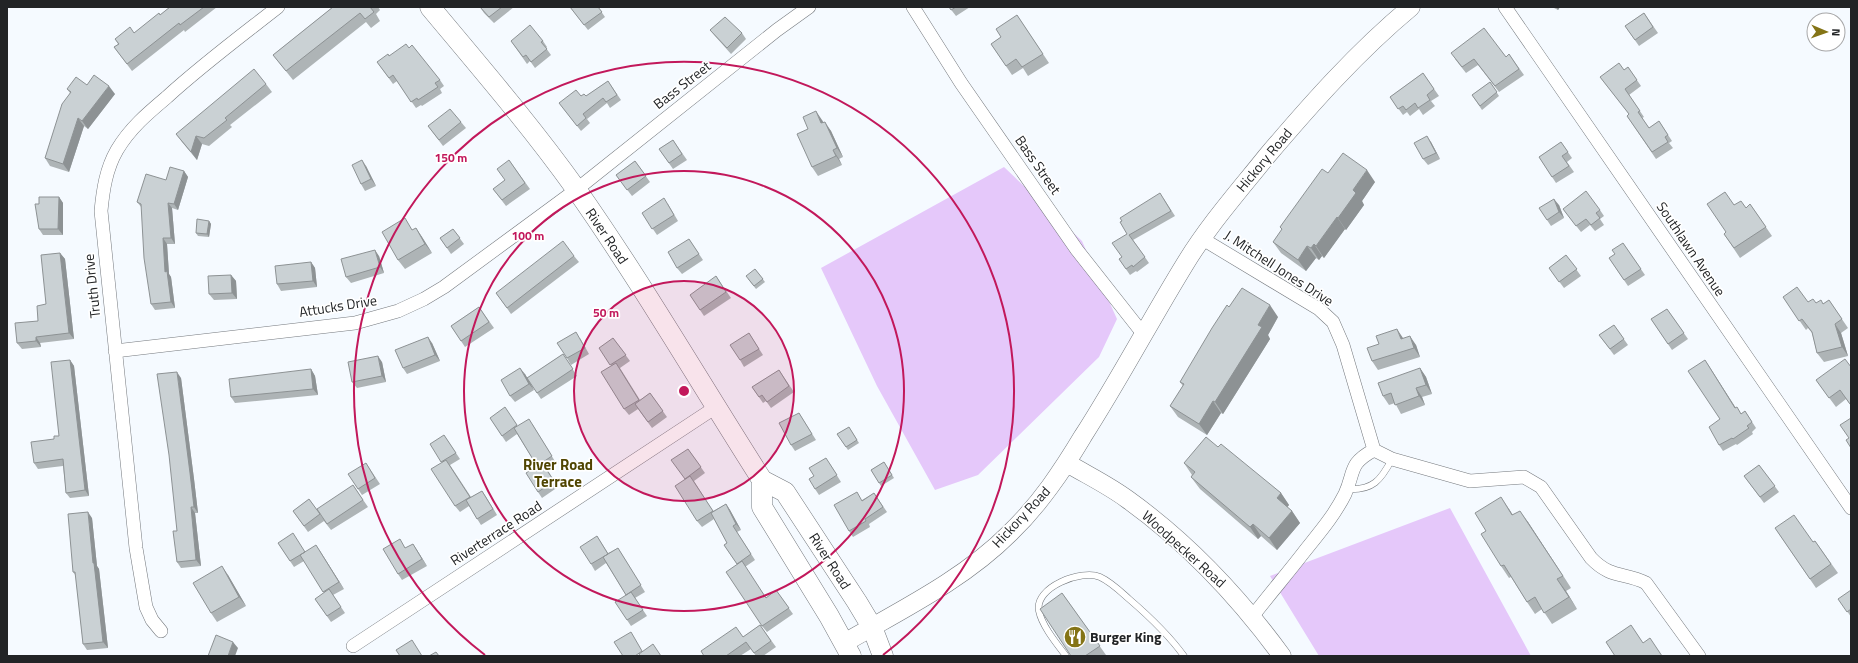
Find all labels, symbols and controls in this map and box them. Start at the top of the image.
north arrow [1806,12,1846,52]
text: N [1828,28,1844,36]
street label: Bass Street [648,55,715,114]
street label: Hickory Road [1231,123,1297,196]
street label: Bass Street [1010,131,1067,199]
text: 150 m [435,148,467,167]
street label: Southlawn Avenue [1652,197,1731,300]
street label: River Road [581,203,634,268]
street label: J. Mitchell Jones Drive [1221,224,1338,311]
text: 100 m [512,226,544,245]
street label: Truth Drive [78,253,105,319]
street label: Attucks Drive [298,289,378,322]
text: 50 m [593,303,619,322]
centre of rings [677,384,691,398]
district label: River Road Terrace [523,453,593,493]
street label: Hickory Road [987,481,1055,552]
street label: Riverterrace Road [446,495,546,570]
street label: Woodpecker Road [1138,505,1231,592]
street label: River Road [804,528,857,593]
restaurant icon: Burger King [1062,624,1088,650]
place label: Burger King [1090,626,1162,647]

